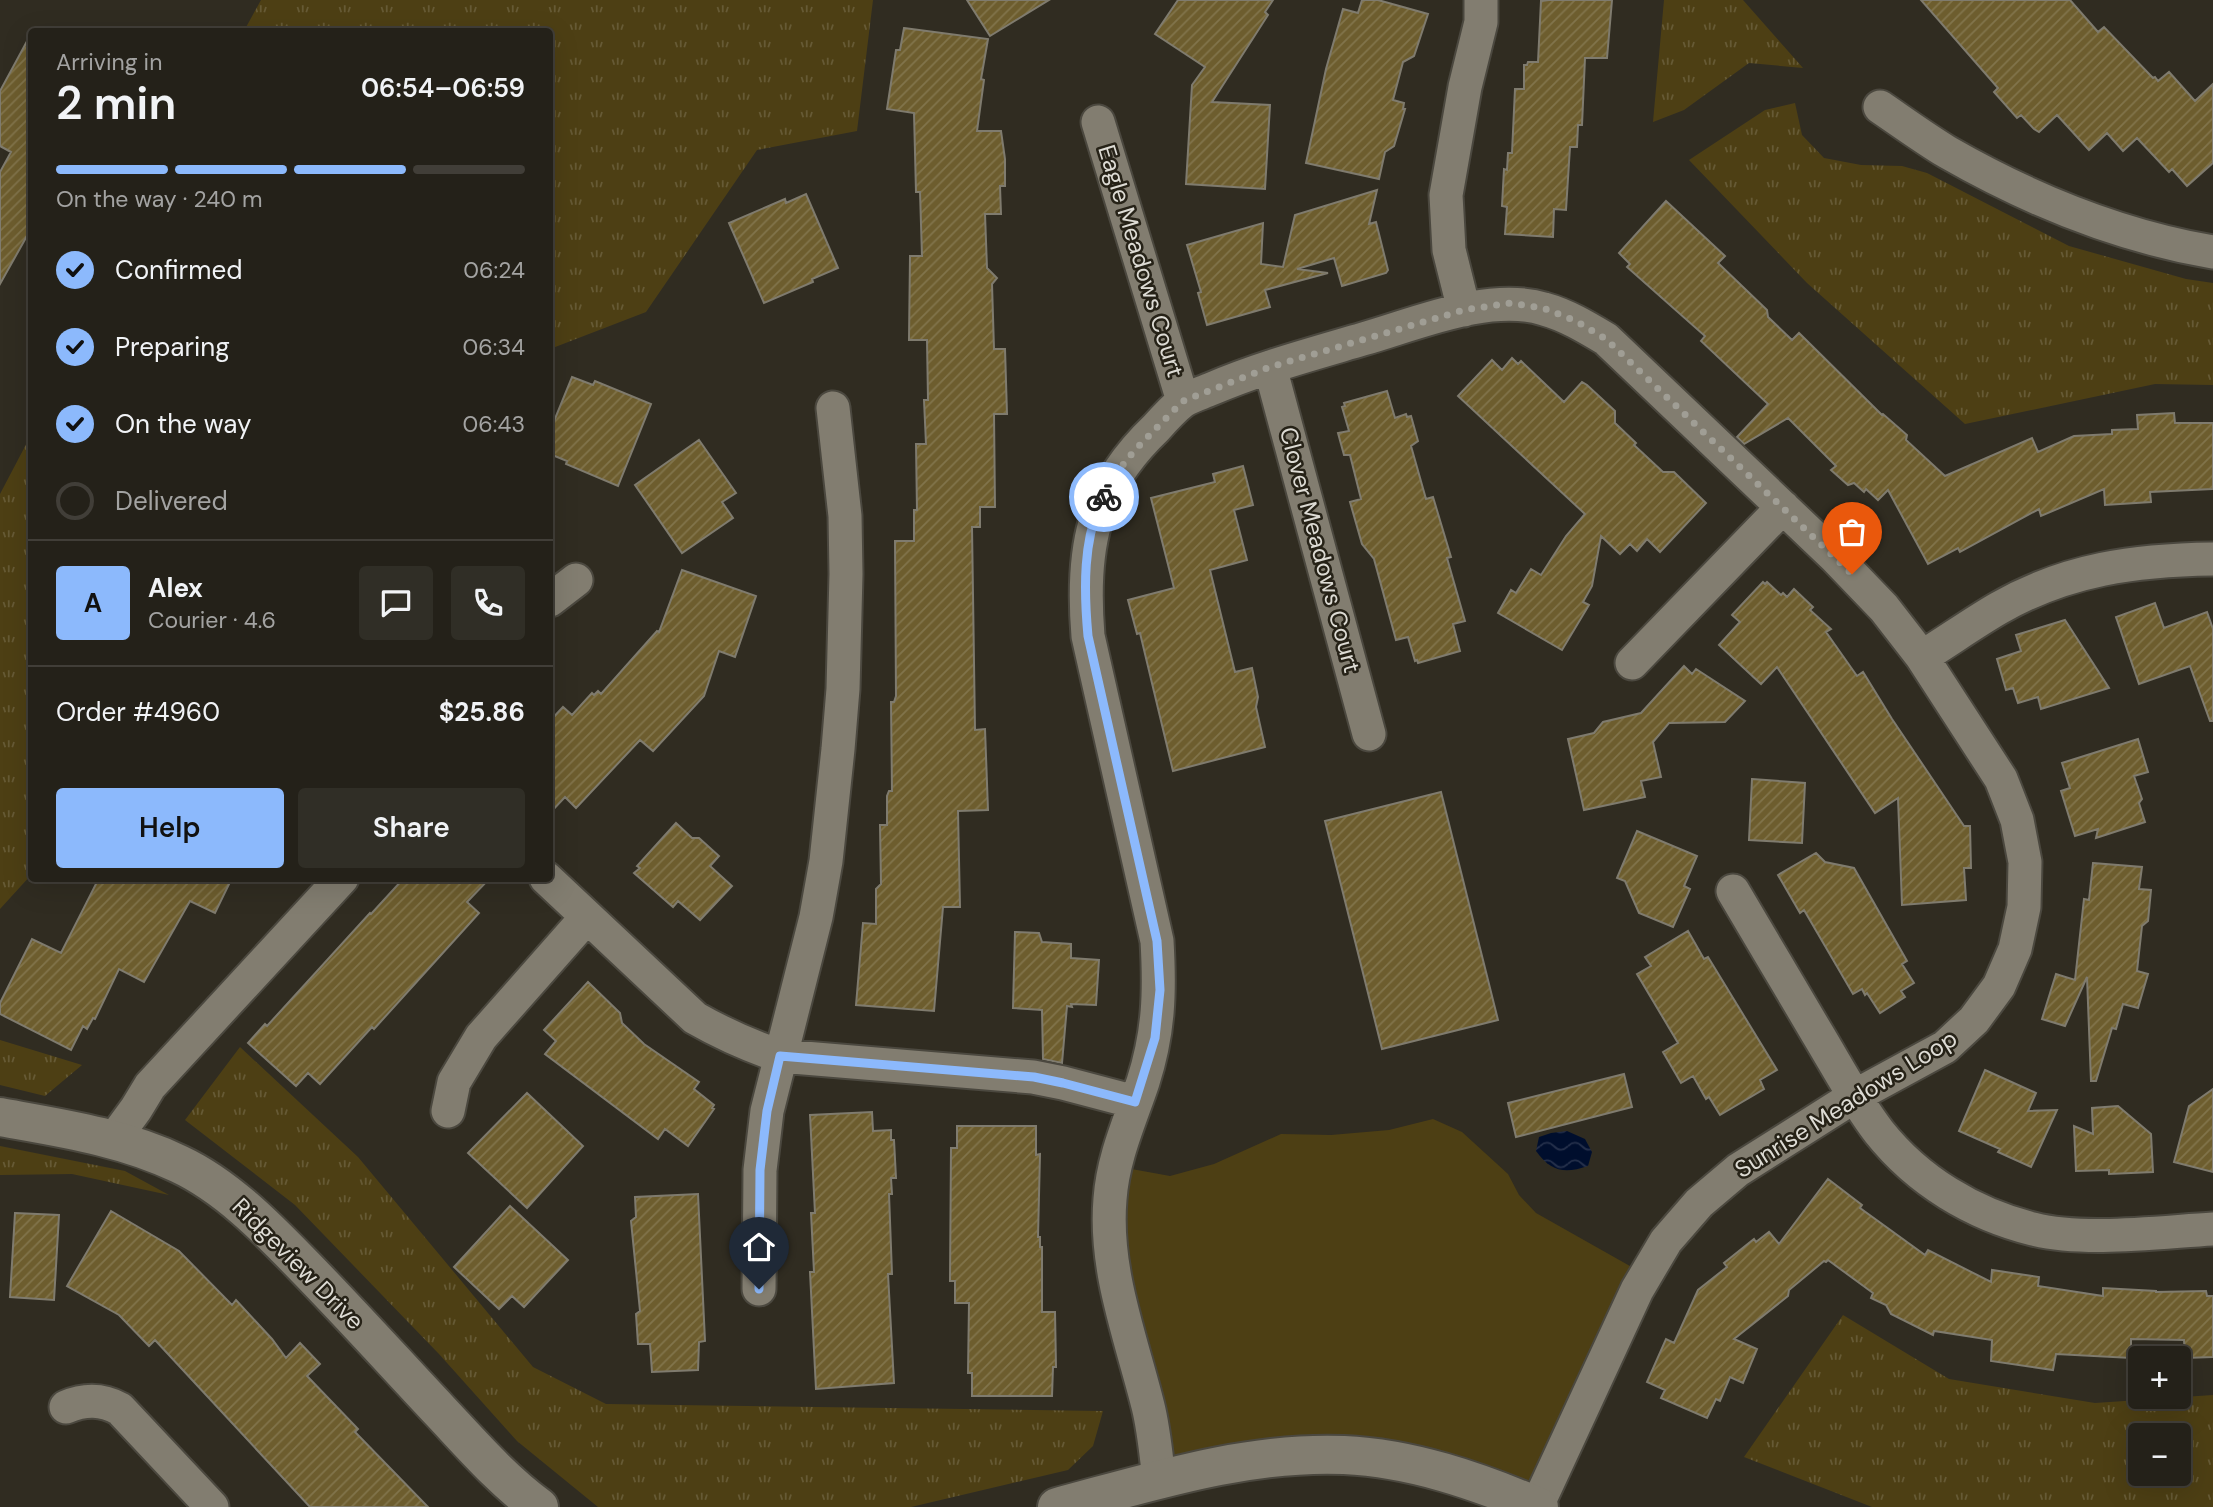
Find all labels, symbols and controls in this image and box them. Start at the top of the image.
text: Arriving in [56,47,162,77]
text: 06:54–06:59 [361,71,525,105]
text: 2 min [56,73,176,133]
street label: Eagle Meadows Court [1091,141,1192,381]
text: On the way · 240 m [56,184,263,214]
icon: check [56,251,94,289]
text: Confirmed [115,253,242,287]
text: 06:24 [463,255,525,285]
icon: check [56,328,94,366]
text: Preparing [115,330,230,364]
text: 06:34 [463,332,525,362]
icon: check [56,405,94,443]
text: On the way [115,407,251,441]
text: 06:43 [463,409,525,439]
street label: Clover Meadows Court [1273,424,1368,676]
courier [1069,462,1139,532]
icon: bike [1085,478,1123,516]
text: Delivered [115,484,228,518]
pin [1822,502,1882,574]
icon: bag [1833,513,1871,551]
button: chat [359,566,433,640]
button: phone [451,566,525,640]
text: Alex [148,571,203,605]
text: A [84,586,102,620]
text: Courier · 4.6 [148,605,276,635]
text: Order #4960 [56,695,220,729]
text: $25.86 [439,695,525,729]
button: Help [56,788,284,868]
button: Share [298,788,525,868]
street label: Sunrise Meadows Loop [1729,1023,1963,1185]
street label: Ridgeview Drive [226,1191,371,1336]
pin [729,1217,789,1289]
icon: home [740,1228,778,1266]
map controls [2128,1346,2191,1486]
button: + [2128,1346,2191,1409]
button: − [2128,1423,2191,1486]

